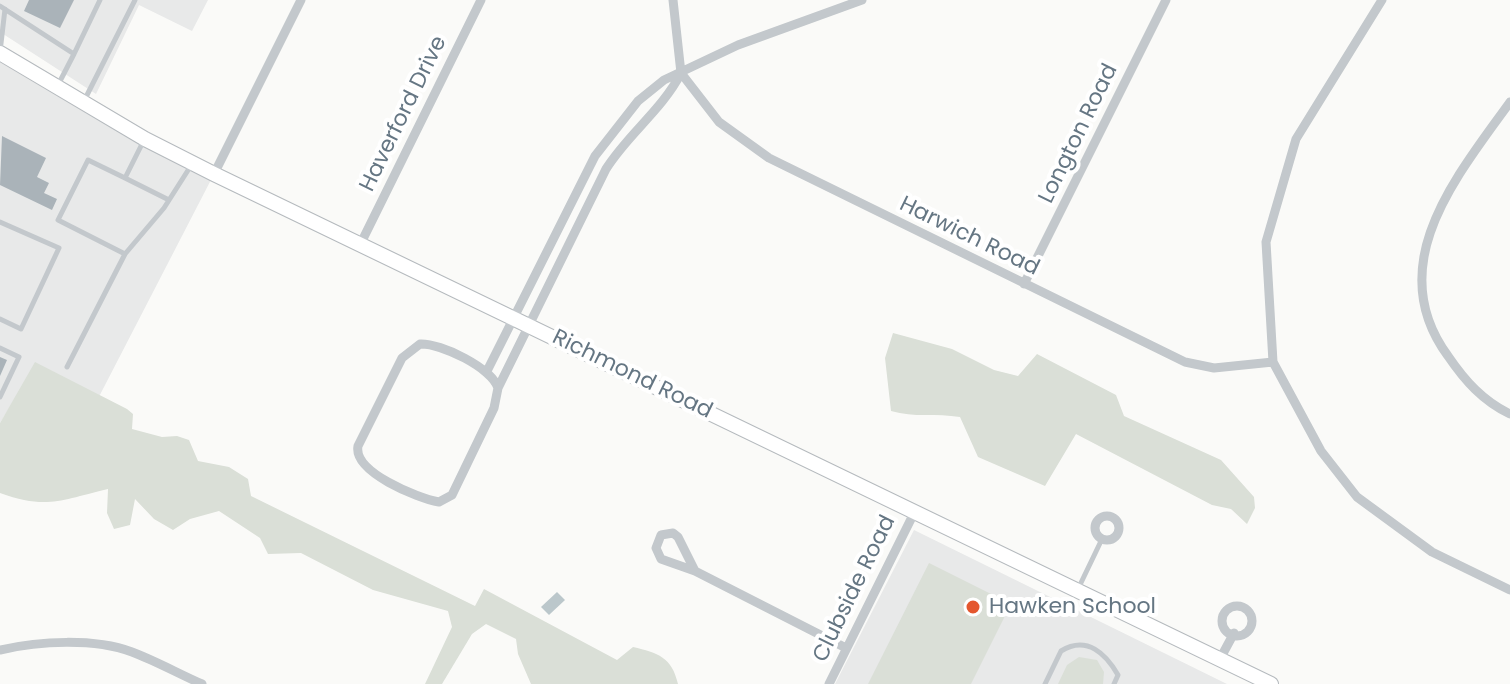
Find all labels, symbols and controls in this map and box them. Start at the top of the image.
street label: Haverford Drive [355,32,453,196]
street label: Longton Road [1034,60,1124,208]
street label: Harwich Road [895,192,1043,282]
street label: Richmond Road [548,325,716,425]
street label: Clubside Road [808,511,902,667]
place label: Hawken School [989,594,1156,620]
marker: Hawken School [964,598,982,616]

